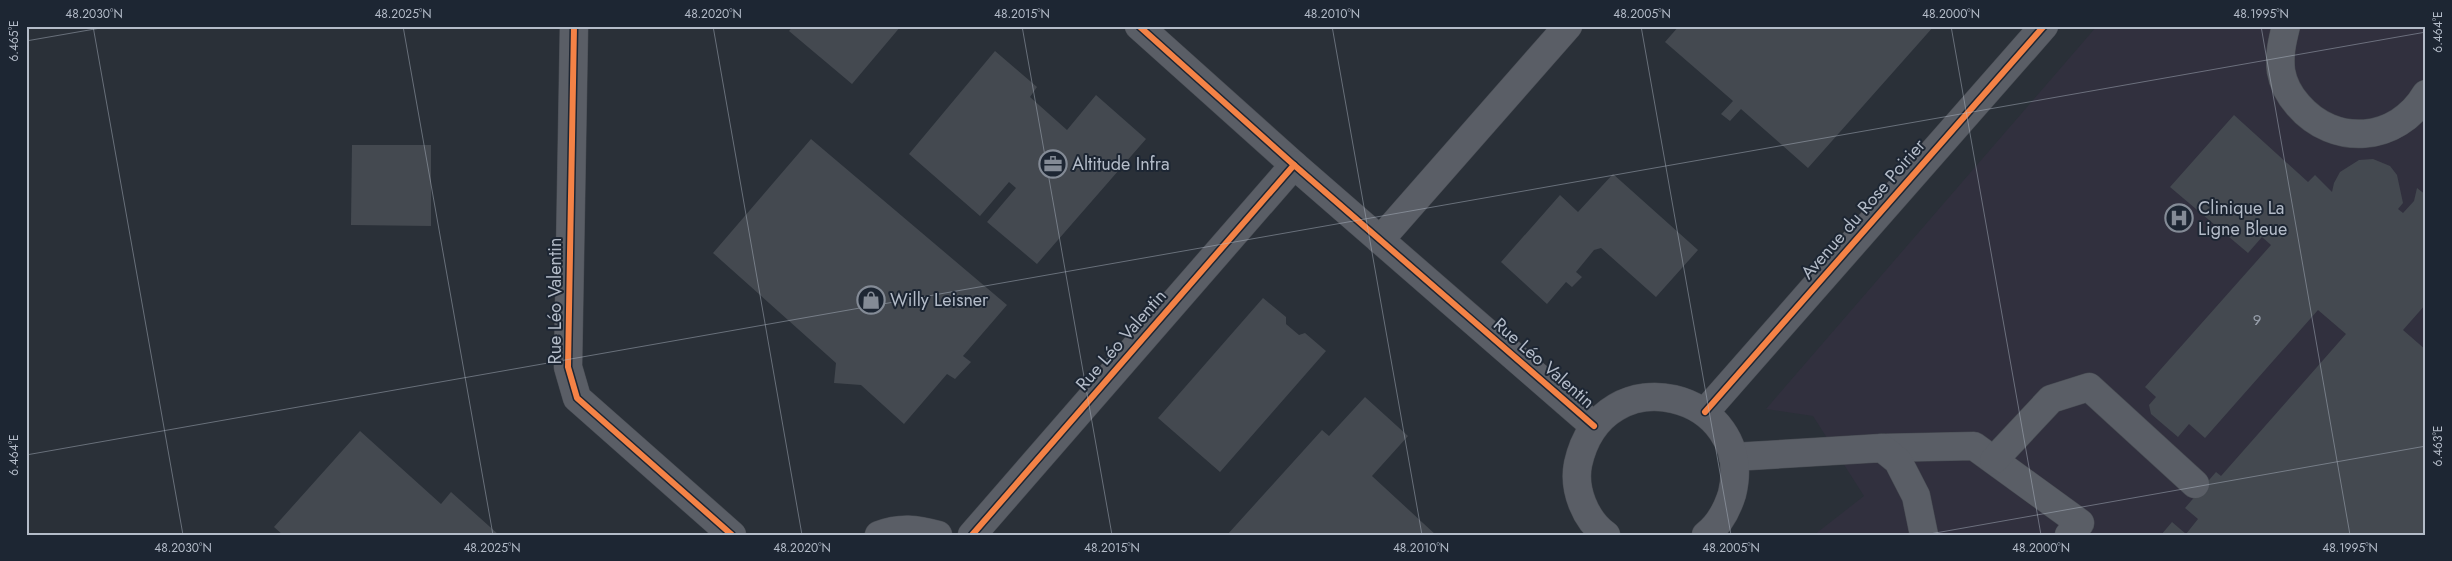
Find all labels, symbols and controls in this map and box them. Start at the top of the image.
text: 48.2030°N [65,5,123,23]
text: 48.2025°N [374,5,432,23]
text: 48.2020°N [684,5,742,23]
text: 48.2015°N [994,5,1050,23]
text: 48.2010°N [1304,5,1360,23]
text: 48.2005°N [1613,5,1671,23]
text: 48.2000°N [1922,5,1980,23]
text: 48.1995°N [2233,5,2289,23]
text: 6.464°E [2429,11,2447,53]
text: 6.465°E [5,20,23,62]
street label: Avenue du Rose Poirier [1795,132,1932,285]
office icon: Altitude Infra [1038,149,1068,179]
place label: Altitude Infra [1072,151,1170,177]
place label: Clinique La Ligne Bleue [2198,195,2287,242]
hospital icon: Clinique La Ligne Bleue [2164,203,2194,233]
street label: Rue Léo Valentin [542,238,568,364]
street label: Rue Léo Valentin [1070,284,1172,396]
shop icon: Willy Leisner [856,285,886,315]
place label: Willy Leisner [890,287,989,313]
house number: 9 [2253,309,2261,331]
street label: Rue Léo Valentin [1488,312,1600,414]
text: 6.463°E [2429,426,2447,466]
text: 6.464°E [5,434,23,476]
text: 48.2030°N [154,539,212,557]
text: 48.2025°N [463,539,521,557]
text: 48.2020°N [773,539,831,557]
text: 48.2015°N [1084,539,1140,557]
text: 48.2010°N [1393,539,1449,557]
text: 48.2005°N [1702,539,1760,557]
text: 48.2000°N [2012,539,2070,557]
text: 48.1995°N [2322,539,2378,557]

